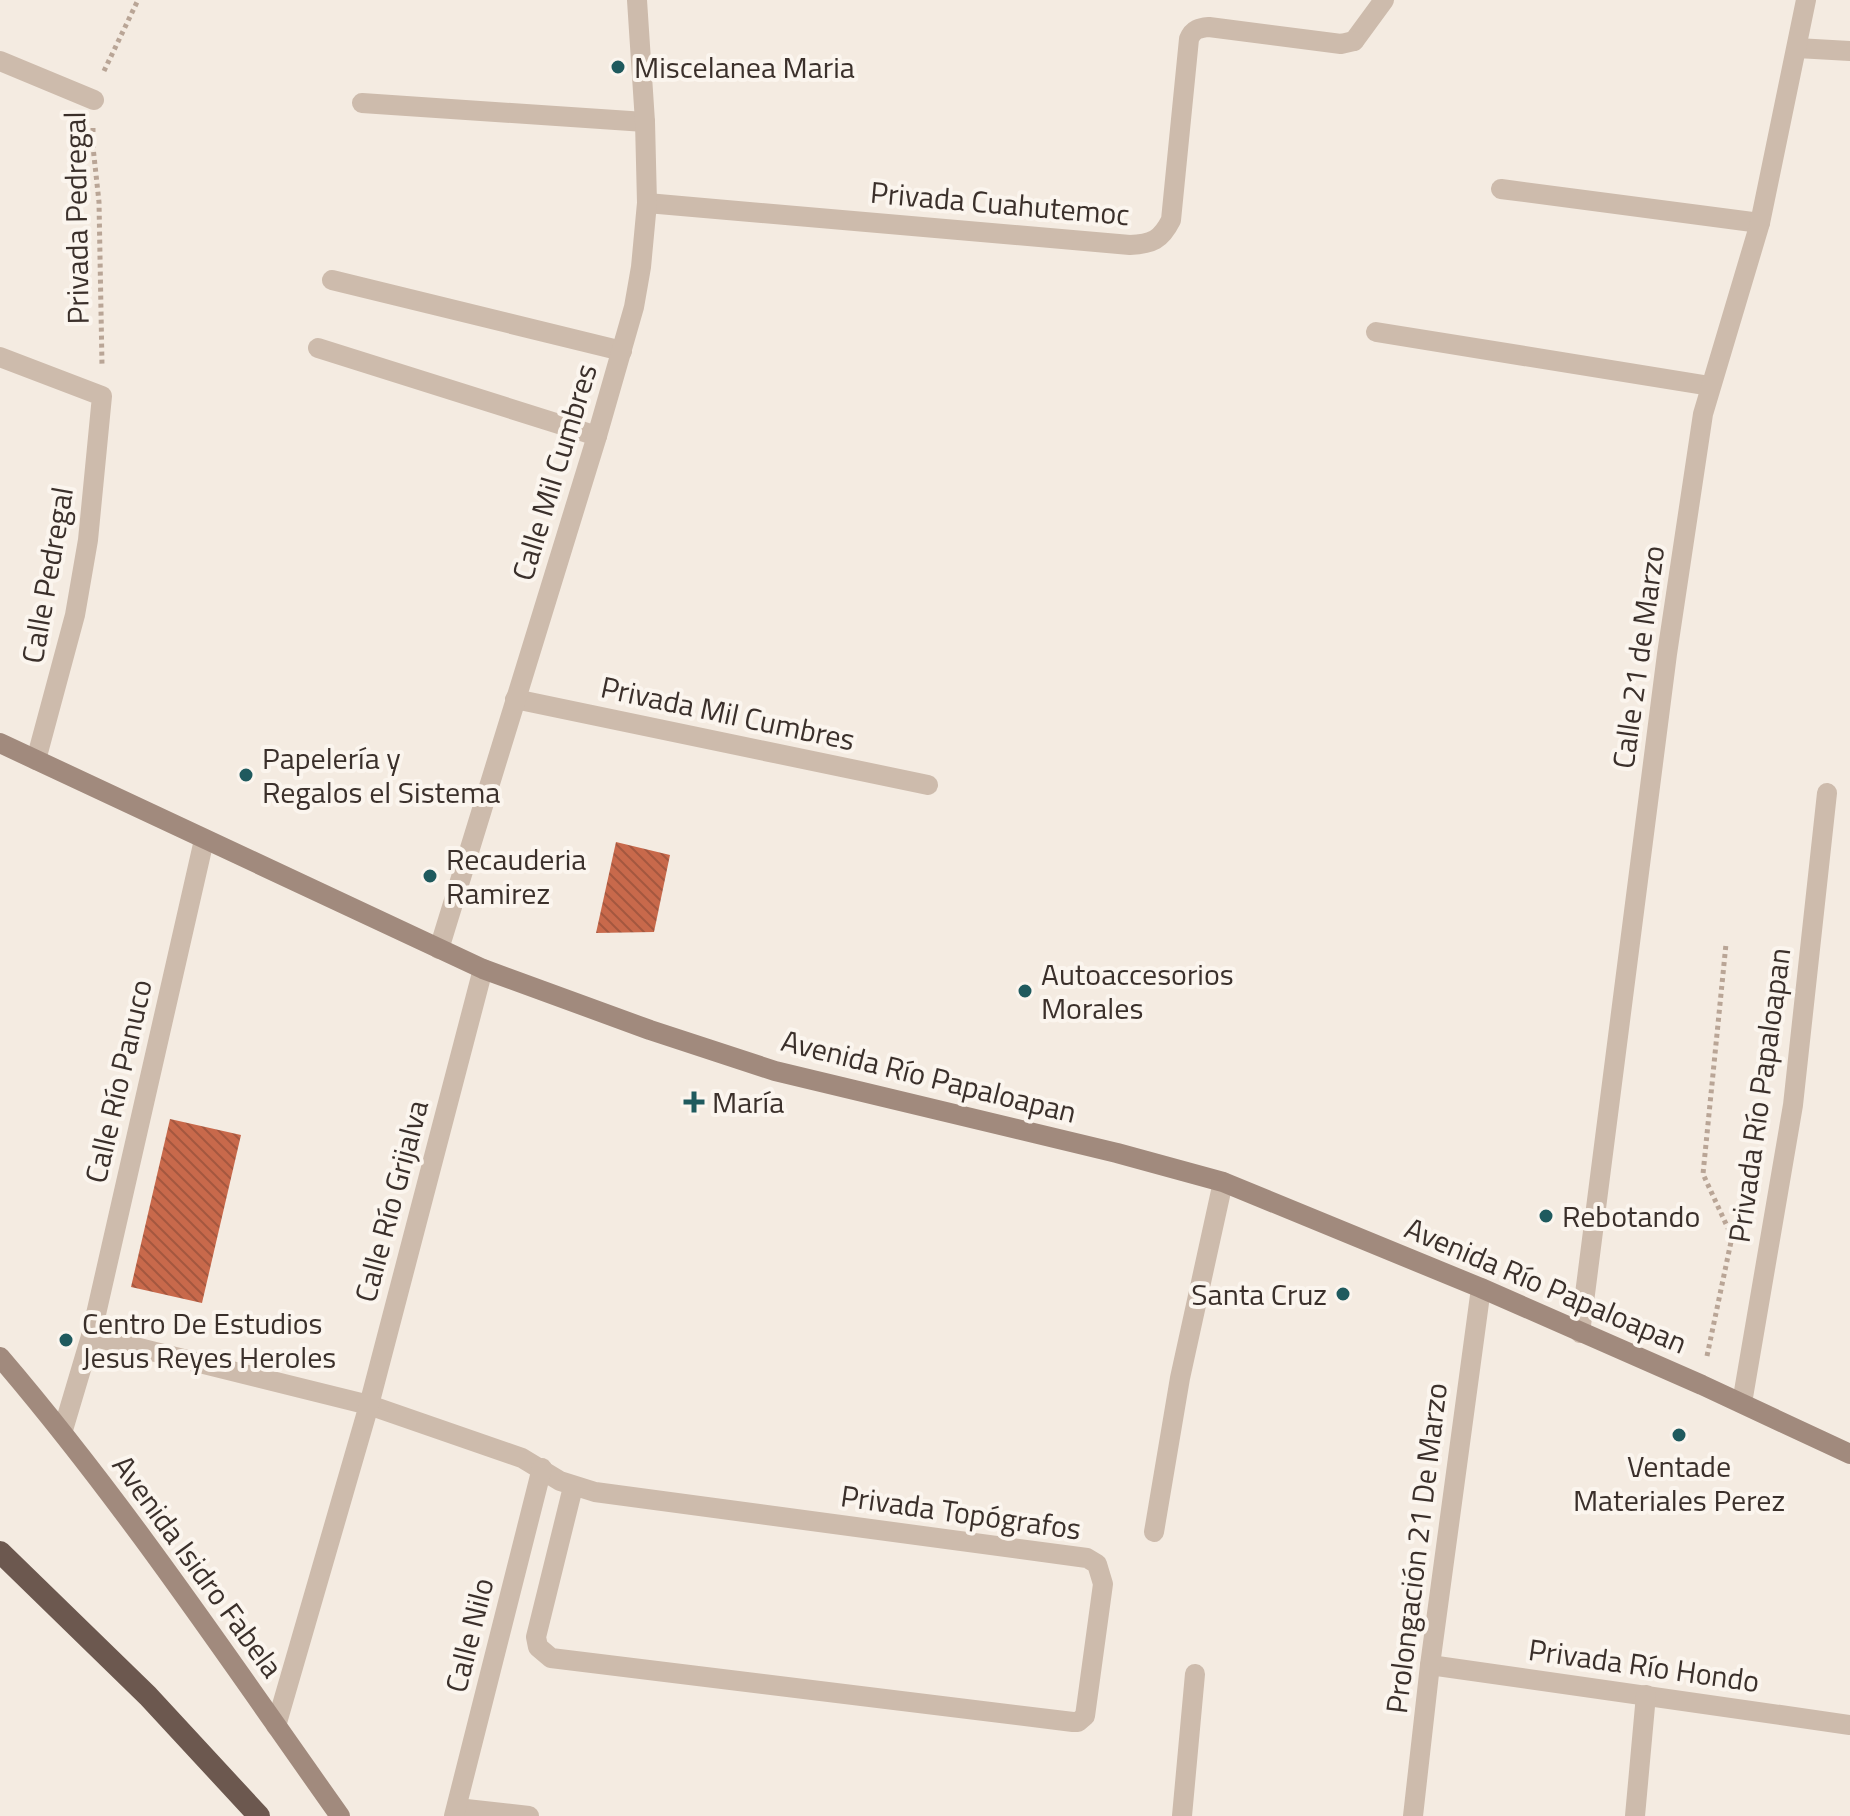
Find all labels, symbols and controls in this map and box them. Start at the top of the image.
place label: Miscelanea Maria [634,44,855,90]
marker: Miscelanea Maria [609,58,627,76]
street label: Privada Pedregal [51,111,101,325]
street label: Privada Cuahutemoc [868,169,1132,237]
street label: Calle Mil Cumbres [499,358,609,586]
street label: Calle Pedregal [9,483,85,667]
street label: Calle 21 de Marzo [1600,542,1676,772]
street label: Privada Mil Cumbres [597,664,859,762]
place label: Papelería y Regalos el Sistema [262,735,500,815]
marker: Papelería y Regalos el Sistema [237,766,255,784]
place label: Recauderia Ramirez [446,836,586,916]
marker: Recauderia Ramirez [421,867,439,885]
street label: Privada Río Papaloapan [1716,945,1802,1245]
place label: Autoaccesorios Morales [1041,951,1234,1031]
street label: Calle Río Panuco [72,975,164,1187]
marker: Autoaccesorios Morales [1016,982,1034,1000]
street label: Avenida Río Papaloapan [777,1017,1081,1135]
place label: María [712,1079,784,1125]
marker: María [683,1091,705,1113]
street label: Calle Río Grijalva [342,1095,440,1307]
place label: Rebotando [1562,1193,1700,1239]
street label: Avenida Río Papaloapan [1398,1205,1694,1365]
marker: Rebotando [1537,1207,1555,1225]
place label: Santa Cruz [1191,1271,1327,1317]
marker: Santa Cruz [1334,1285,1352,1303]
place label: Centro De Estudios Jesus Reyes Heroles [82,1300,336,1380]
marker: Centro De Estudios Jesus Reyes Heroles [57,1331,75,1349]
street label: Prolongación 21 De Marzo [1373,1380,1459,1716]
marker: Ventade Materiales Perez [1670,1426,1688,1444]
place label: Ventade Materiales Perez [1573,1443,1785,1523]
street label: Avenida Isidro Fabela [101,1445,295,1687]
street label: Privada Topógrafos [838,1472,1084,1552]
street label: Calle Nilo [433,1573,505,1697]
street label: Privada Río Hondo [1526,1626,1762,1704]

